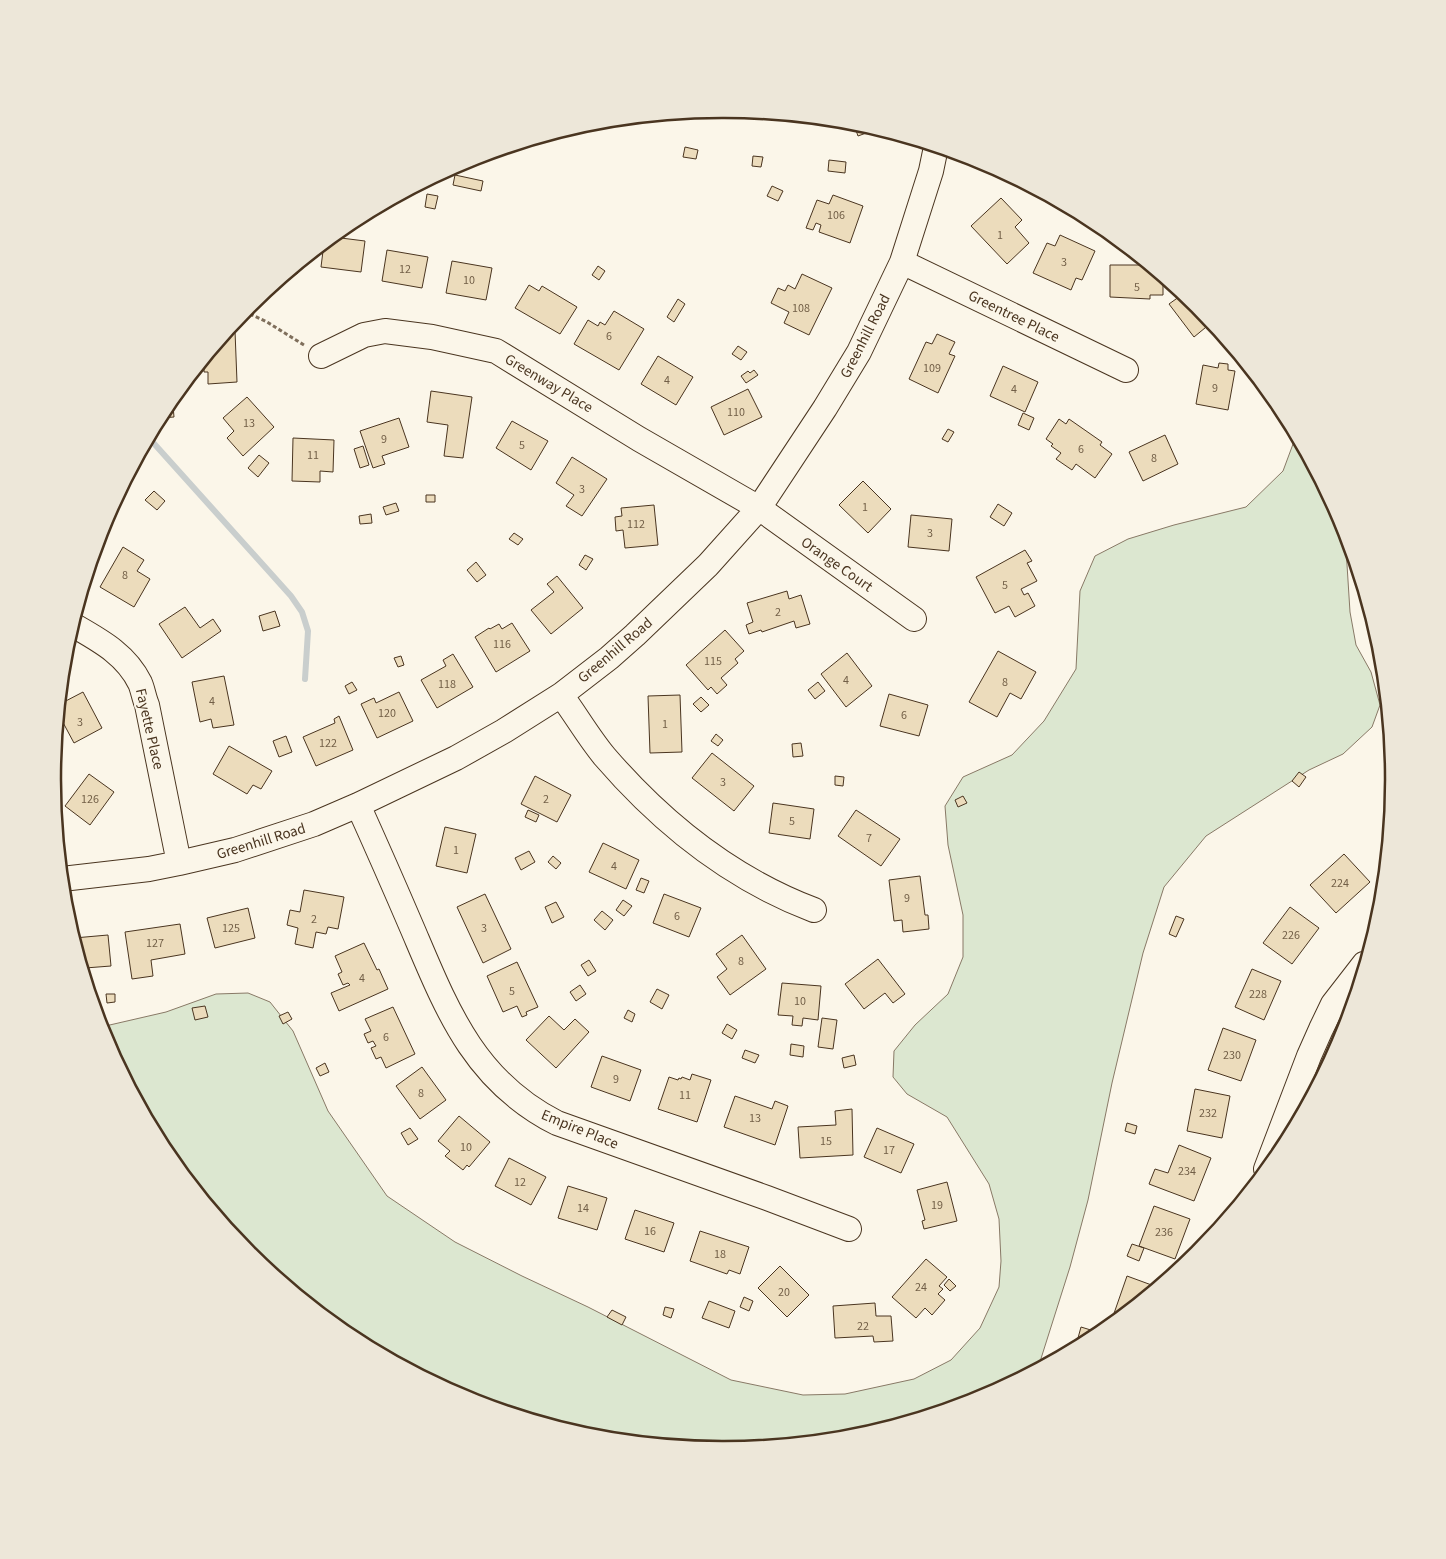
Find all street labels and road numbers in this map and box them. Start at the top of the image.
street label: Greentree Place [965,285,1063,348]
street label: Greenhill Road [835,290,896,382]
street label: Greenway Place [501,349,597,418]
street label: Orange Court [796,532,877,597]
street label: Greenhill Road [573,613,657,688]
street label: Fayette Place [130,686,169,772]
street label: Greenhill Road [214,818,308,865]
street label: Empire Place [538,1104,622,1155]

